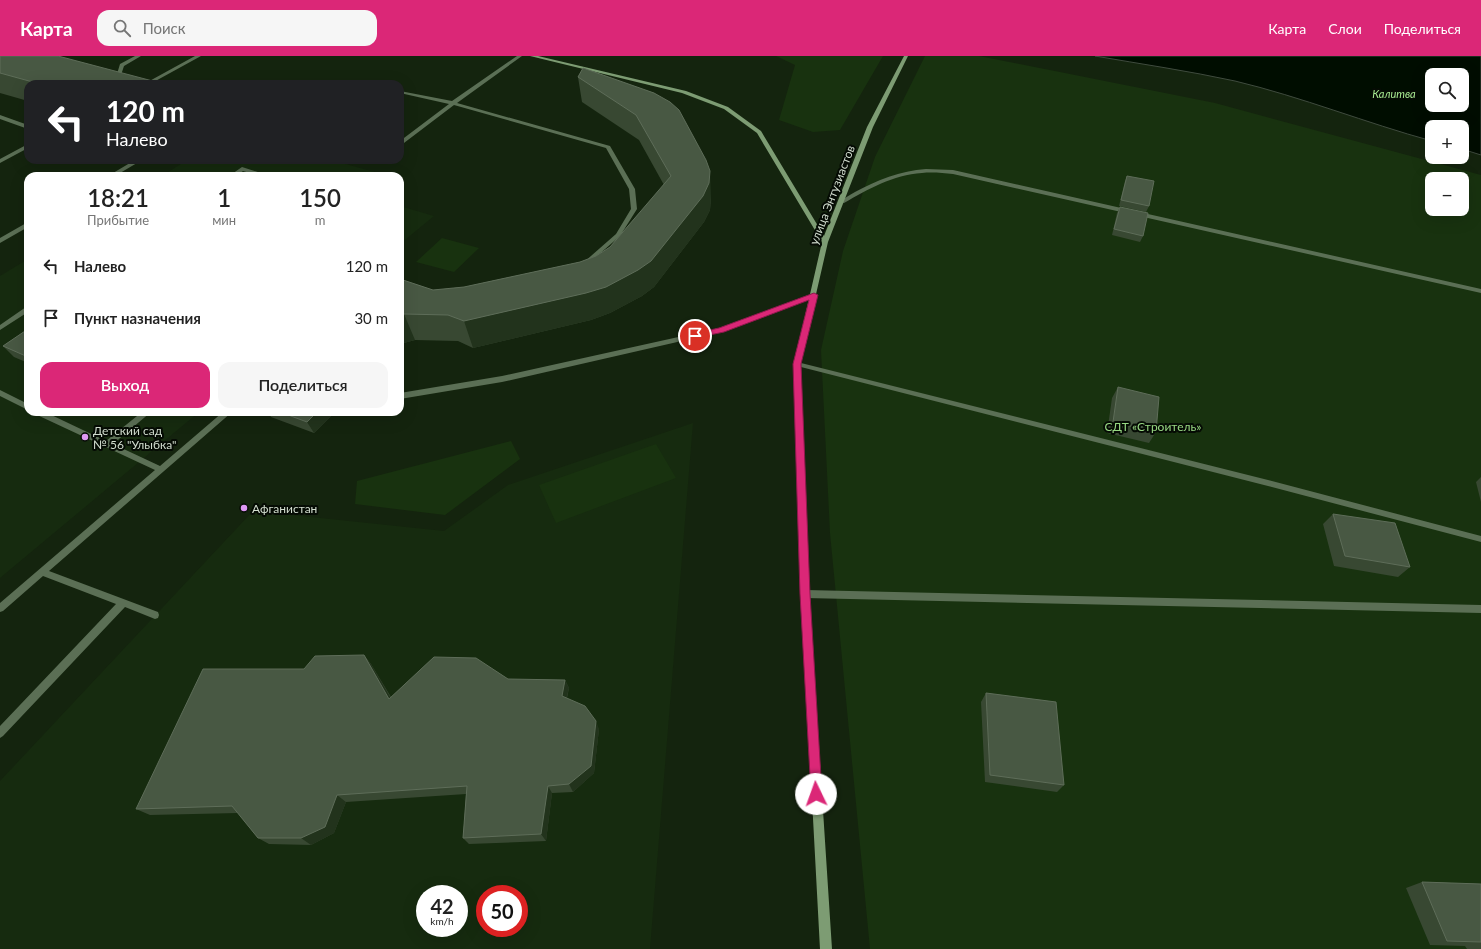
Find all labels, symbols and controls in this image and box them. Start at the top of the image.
search box [97,10,377,46]
text: Карта [20,17,73,40]
icon: search [111,17,133,39]
text: Поиск [143,19,186,37]
text: Карта [1268,20,1306,37]
text: Слои [1328,20,1362,37]
text: Поделиться [1384,20,1461,37]
map controls [1425,68,1469,216]
button: search [1425,68,1469,112]
water label: Калитва [1372,87,1416,100]
text: 120 m [106,94,185,128]
icon: left [40,96,92,148]
button: + [1425,120,1469,164]
text: Налево [106,128,168,150]
street label: улица Энтузиастов [806,143,858,247]
button: − [1425,172,1469,216]
text: 18:21 [87,183,149,212]
text: 1 [217,183,231,212]
text: 150 [299,183,341,212]
text: Прибытие [87,212,149,228]
text: мин [212,212,236,228]
text: m [315,212,325,228]
icon: left [40,255,62,277]
text: Налево [74,257,126,275]
text: 120 m [346,257,388,275]
icon: arrive [40,307,62,329]
text: Пункт назначения [74,309,201,327]
text: 30 m [354,309,388,327]
pin [678,319,712,353]
icon: arrive [684,325,706,347]
button: Выход [40,362,210,408]
button: Поделиться [218,362,388,408]
park label: СДТ «Строитель» [1105,419,1201,434]
place label: Детский сад № 56 "Улыбка" [93,423,176,452]
marker: Детский сад № 56 "Улыбка" [80,432,90,442]
place label: Афганистан [252,501,317,516]
marker: Афганистан [239,503,249,513]
position arrow [795,773,837,815]
speed limit sign: 50 [476,885,528,937]
text: 42 [430,894,454,918]
text: km/h [430,915,454,927]

